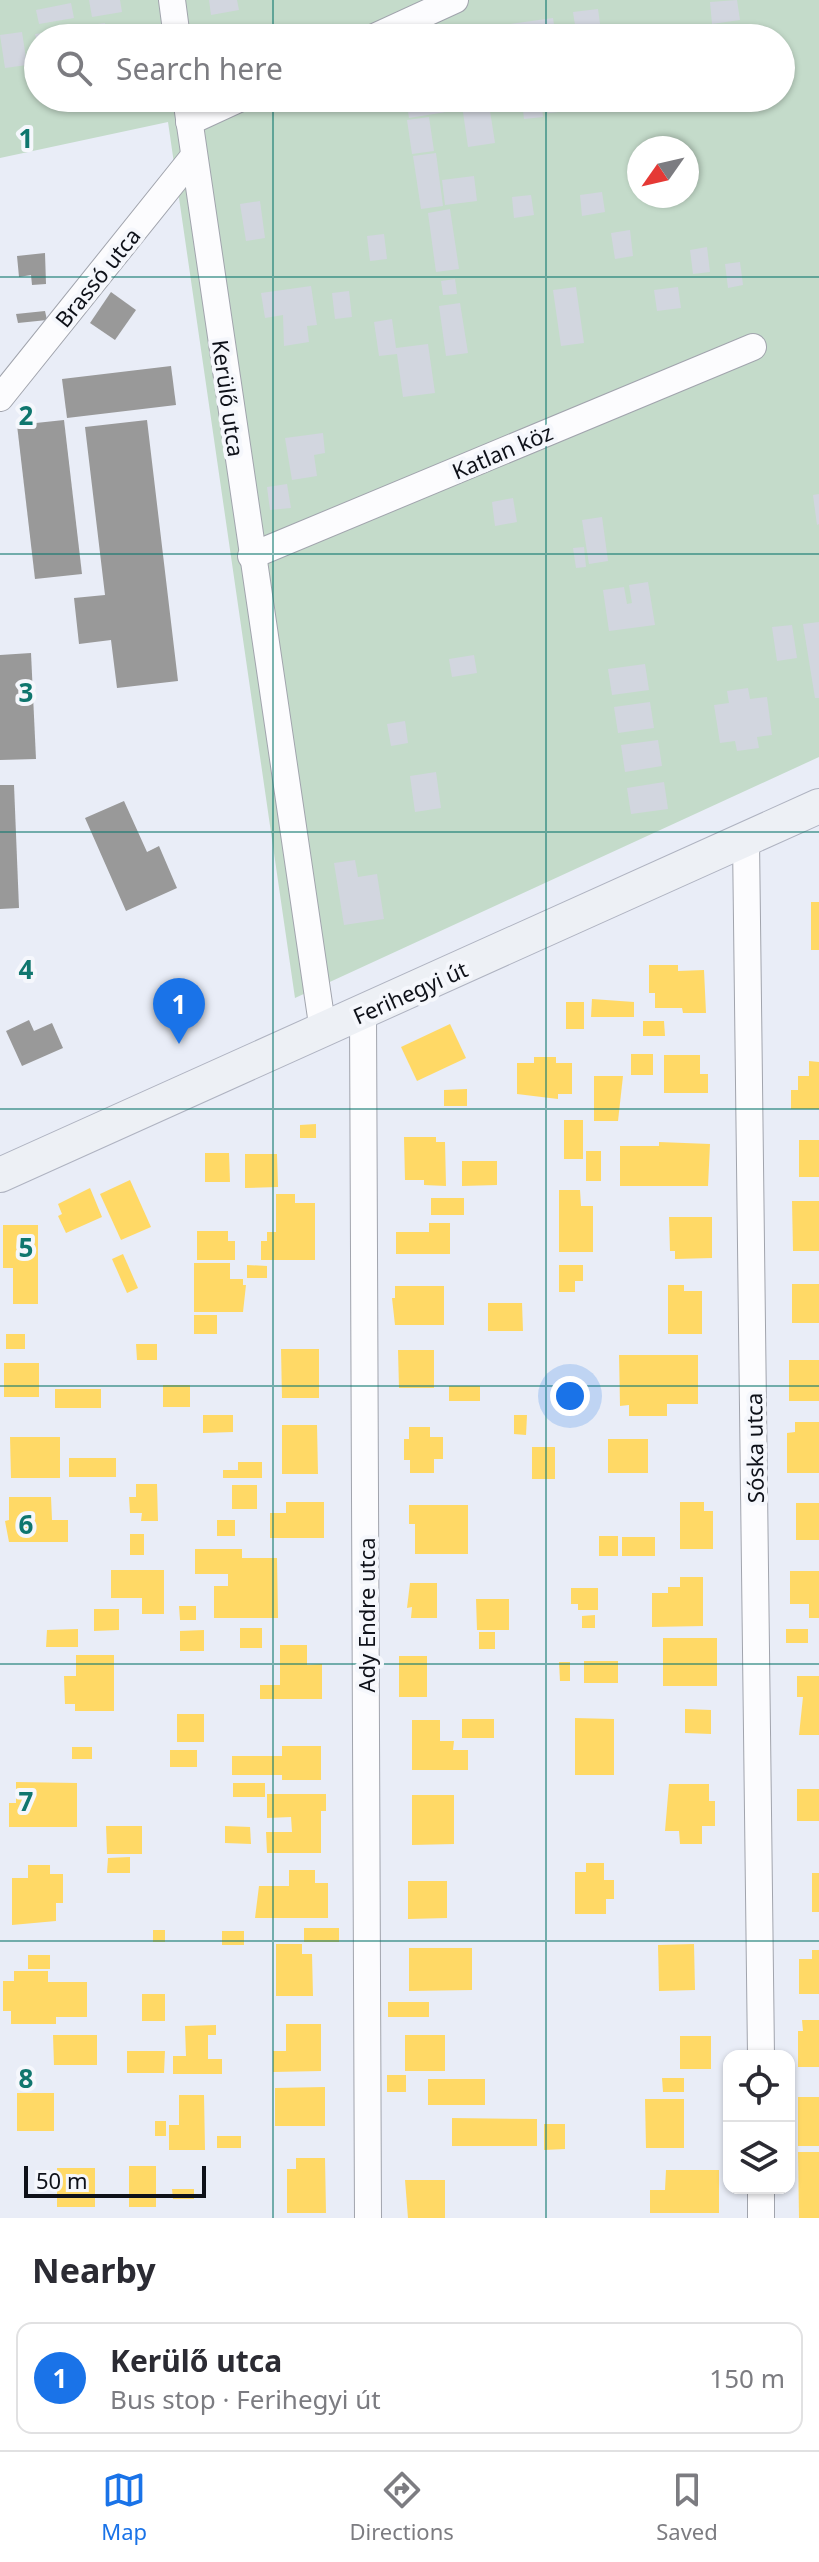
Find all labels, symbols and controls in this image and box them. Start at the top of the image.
search box [24,24,795,112]
icon: search [52,46,96,90]
text: Search here [116,48,283,89]
text: 1 [19,120,33,156]
north arrow [627,136,699,208]
street label: Brassó utca [48,221,146,333]
street label: Kerülő utca [206,338,252,458]
text: 2 [19,397,34,433]
street label: Katlan köz [447,416,557,486]
text: 3 [19,674,33,710]
text: 4 [19,951,34,987]
street label: Ferihegyi út [348,953,472,1031]
pin: 1 [153,978,205,1044]
text: 5 [19,1229,33,1265]
your location [550,1376,590,1416]
street label: Sóska utca [738,1393,770,1503]
text: 6 [19,1506,34,1542]
street label: Ady Endre utca [351,1537,381,1693]
text: 7 [19,1783,34,1819]
map controls [723,2050,795,2194]
button: locate [723,2050,795,2122]
text: 8 [19,2060,33,2096]
button: layers [723,2122,795,2194]
scale bar [24,2162,206,2198]
text: 50 m [36,2165,87,2195]
text: Nearby [32,2247,156,2293]
text: Kerülő utca [110,2340,282,2381]
text: 1 [53,2360,67,2396]
text: 150 m [709,2360,785,2396]
text: Bus stop · Ferihegyi út [110,2381,381,2417]
tab: Map [101,2468,147,2546]
tab: Directions [349,2468,454,2546]
tab: Saved [656,2468,718,2546]

